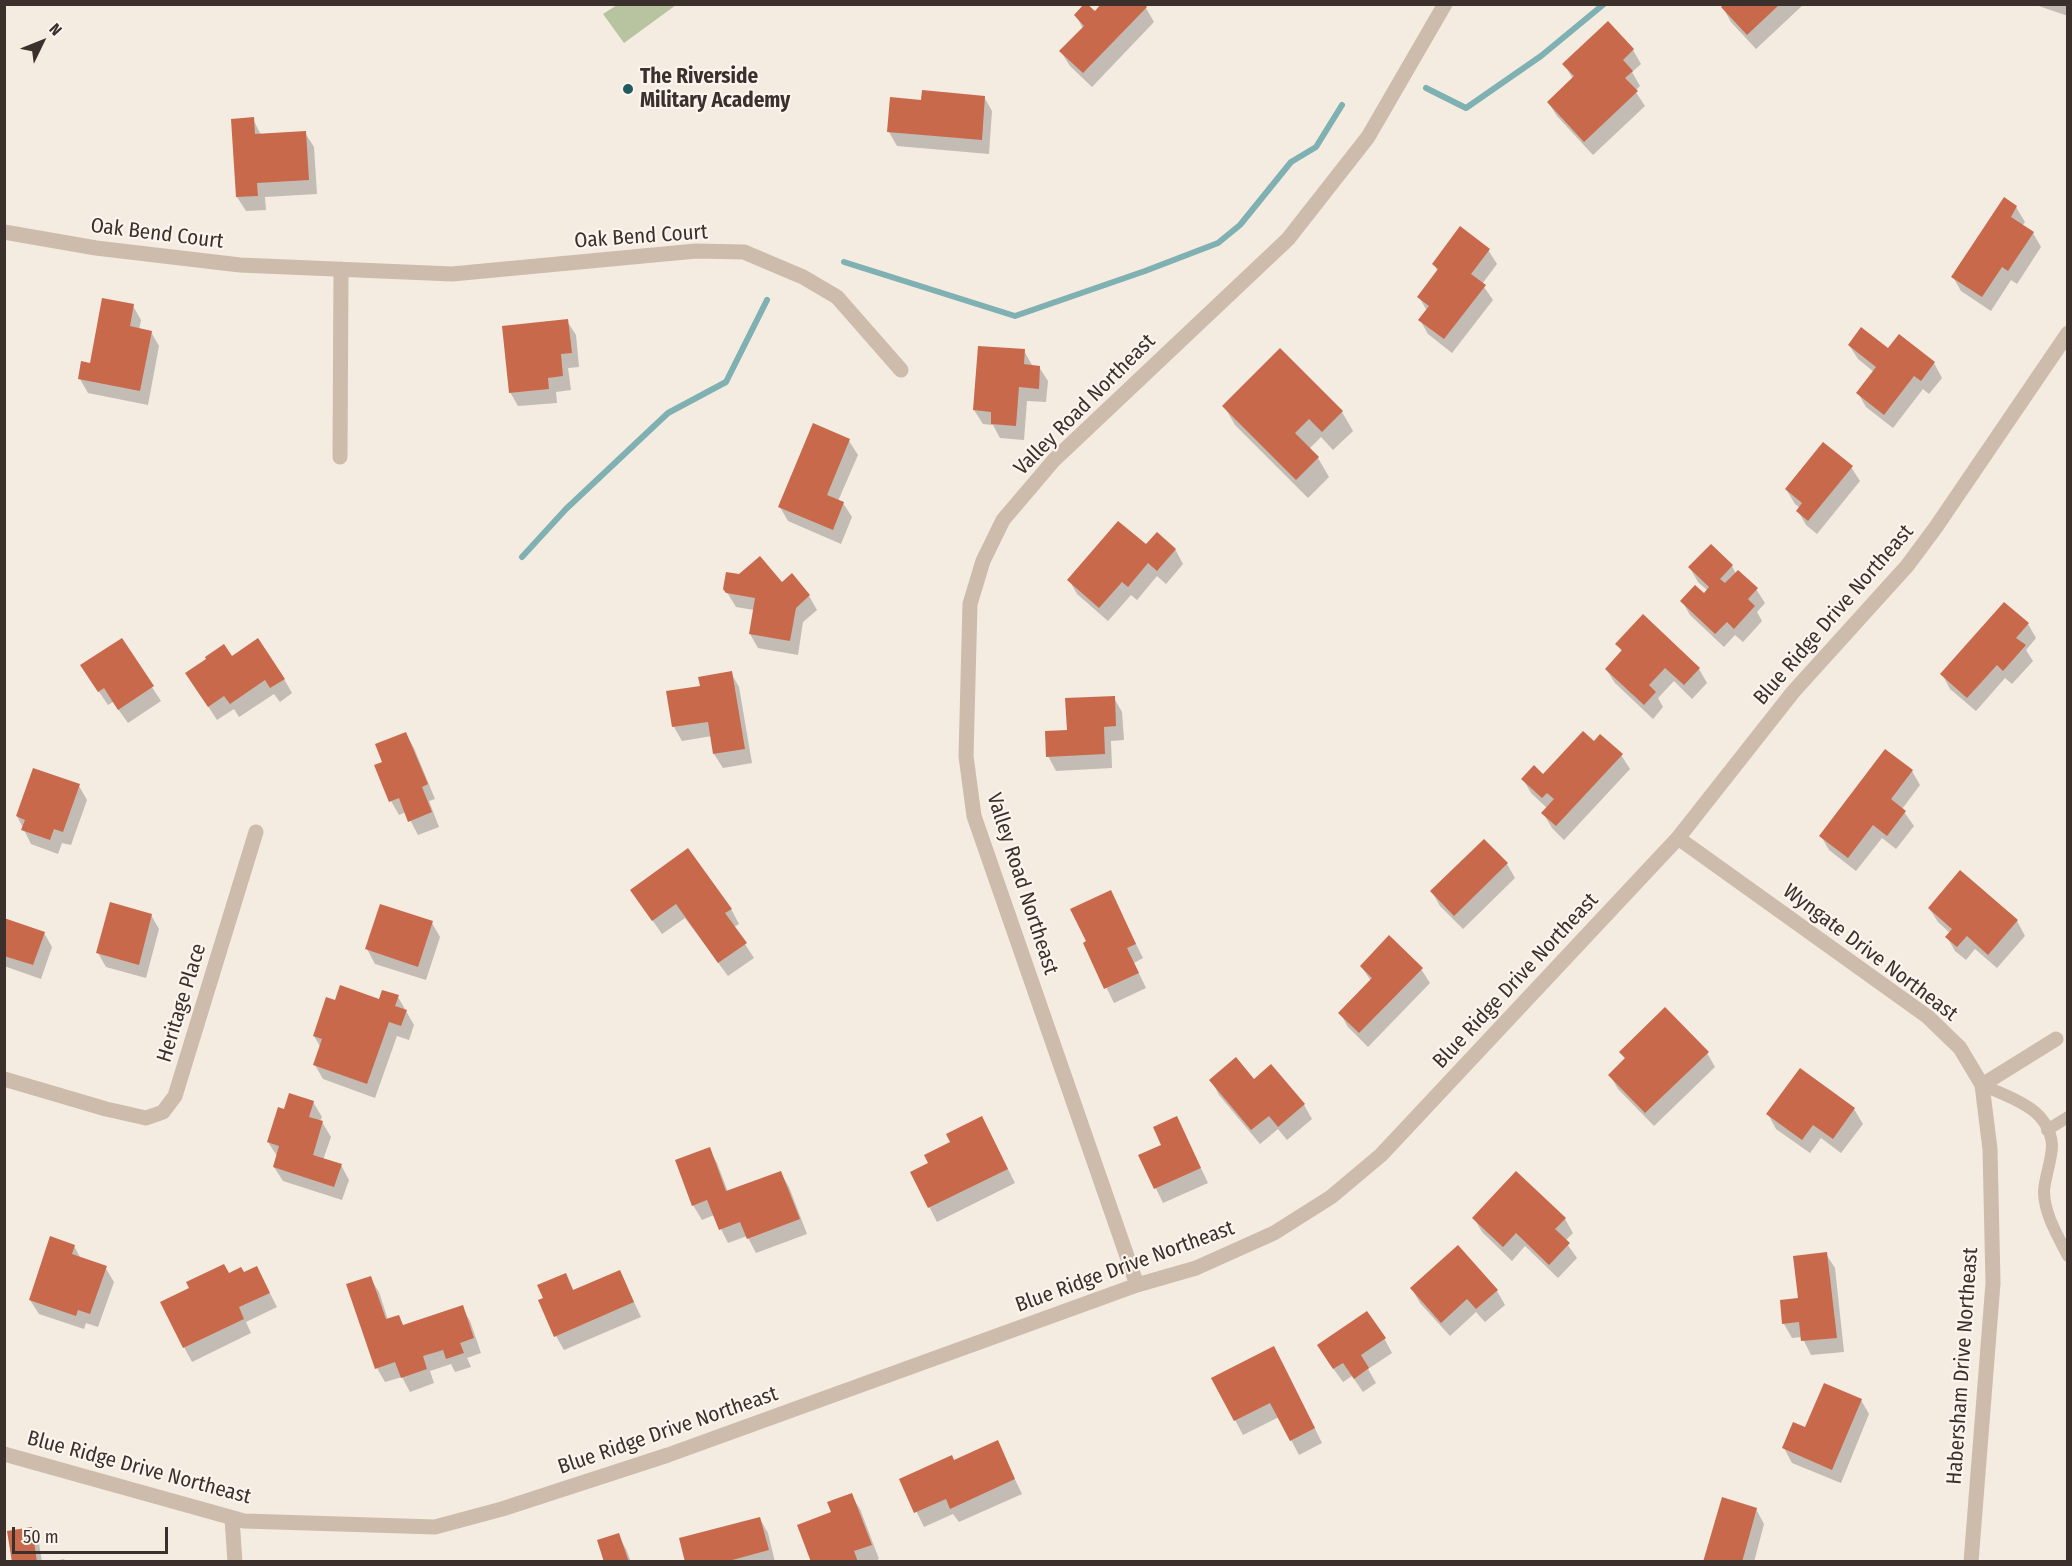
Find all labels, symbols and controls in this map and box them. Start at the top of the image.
north arrow [12,12,72,72]
text: N [45,19,66,39]
place label: The Riverside Military Academy [640,64,790,114]
marker: The Riverside Military Academy [621,82,635,96]
street label: Oak Bend Court [89,213,225,255]
street label: Oak Bend Court [573,220,709,254]
street label: Valley Road Northeast [1009,329,1161,481]
street label: Blue Ridge Drive Northeast [1749,520,1919,710]
street label: Valley Road Northeast [981,790,1063,978]
street label: Wyngate Drive Northeast [1778,879,1962,1027]
street label: Blue Ridge Drive Northeast [1428,888,1604,1074]
street label: Heritage Place [152,941,212,1065]
street label: Blue Ridge Drive Northeast [1012,1216,1238,1318]
street label: Habersham Drive Northeast [1942,1247,1984,1485]
street label: Blue Ridge Drive Northeast [555,1382,781,1480]
street label: Blue Ridge Drive Northeast [24,1426,254,1510]
scale bar [15,1515,171,1553]
text: 50 m [23,1526,59,1548]

